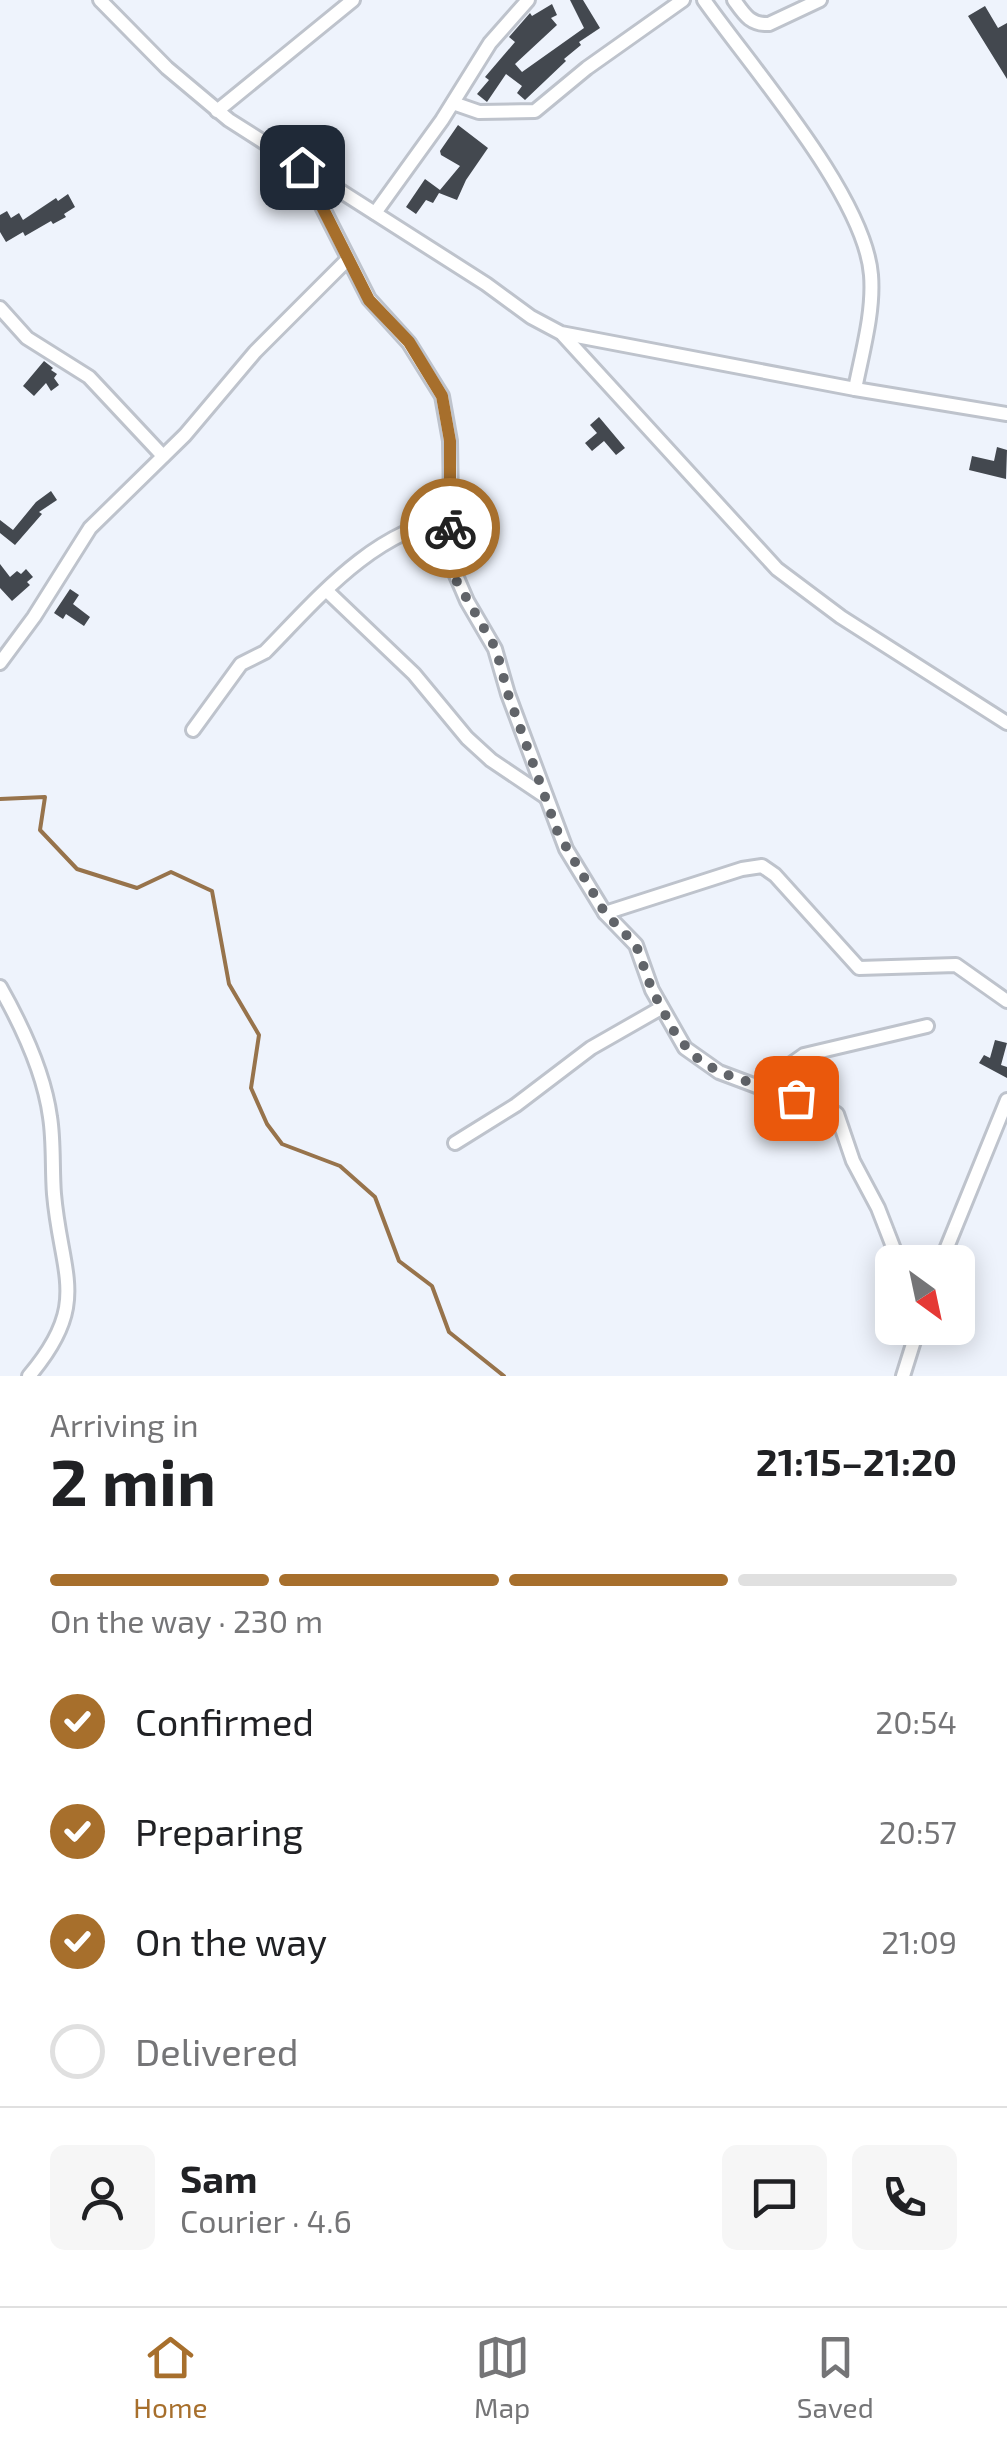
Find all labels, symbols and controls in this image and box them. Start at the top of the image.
pin [260,125,345,210]
icon: home [275,140,330,195]
courier [400,478,500,578]
icon: bike [423,501,478,556]
pin [754,1056,839,1141]
icon: bag [769,1071,824,1126]
north arrow [875,1245,975,1345]
map controls [875,1245,975,1345]
text: Arriving in [50,1405,199,1443]
text: 21:15–21:20 [756,1438,957,1484]
text: 2 min [50,1441,216,1519]
text: On the way · 230 m [50,1601,323,1639]
icon: check [50,1694,105,1749]
text: Confirmed [135,1698,314,1744]
text: 20:54 [875,1702,957,1740]
icon: check [50,1804,105,1859]
text: Preparing [135,1808,303,1854]
text: 20:57 [879,1812,957,1850]
icon: check [50,1914,105,1969]
text: On the way [135,1918,327,1964]
text: 21:09 [881,1922,957,1960]
text: Delivered [135,2028,299,2074]
button: person [50,2145,155,2250]
button: chat [722,2145,827,2250]
button: phone [852,2145,957,2250]
text: Sam [180,2155,257,2201]
text: Courier · 4.6 [180,2201,352,2239]
tab: Home [133,2330,207,2424]
tab: Map [474,2330,530,2424]
tab: Saved [797,2330,874,2424]

